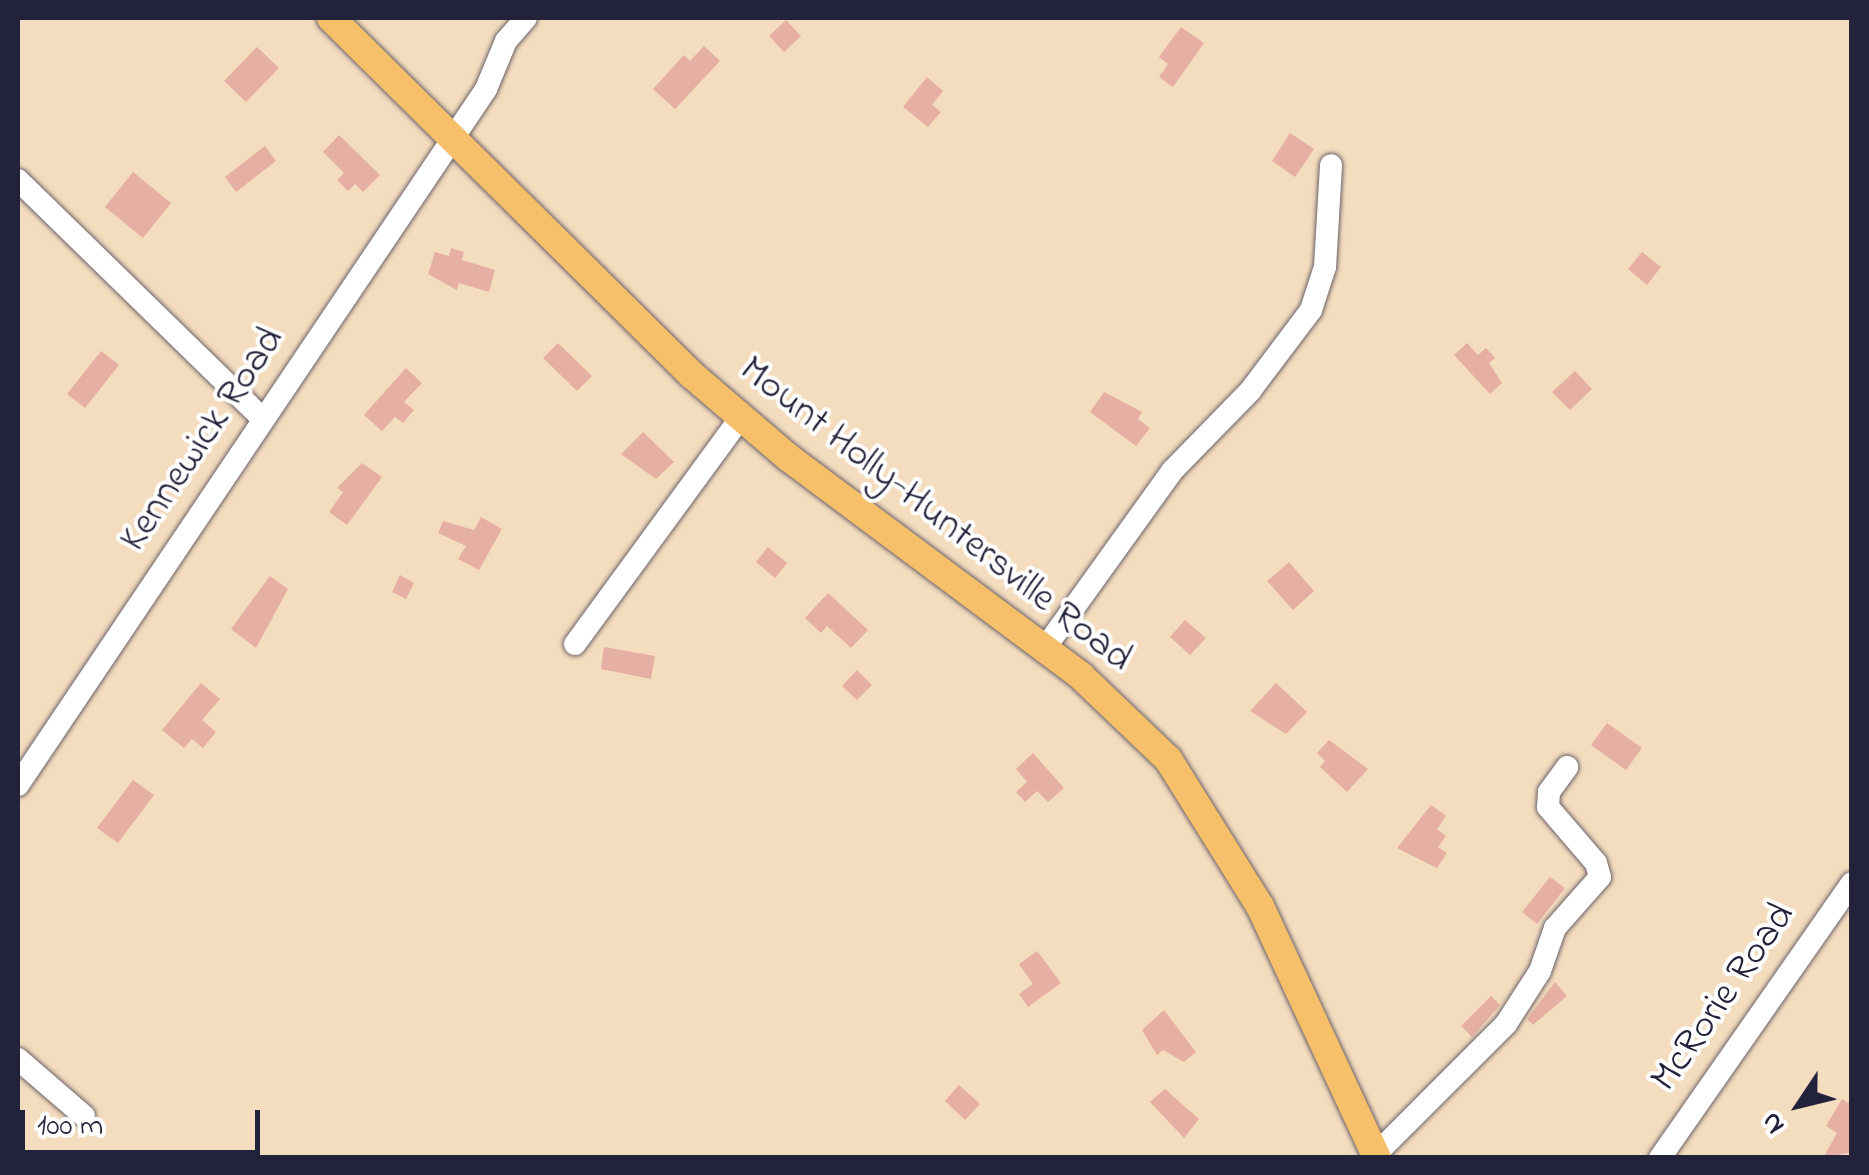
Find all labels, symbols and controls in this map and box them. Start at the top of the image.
street label: Kennewick Road [110,319,296,561]
street label: Mount Holly-Huntersville Road [729,347,1141,683]
street label: McRorie Road [1641,894,1807,1102]
north arrow [1749,1055,1849,1155]
scale bar [25,1090,265,1152]
text: N [1752,1103,1796,1142]
text: 100 m [37,1105,103,1149]

